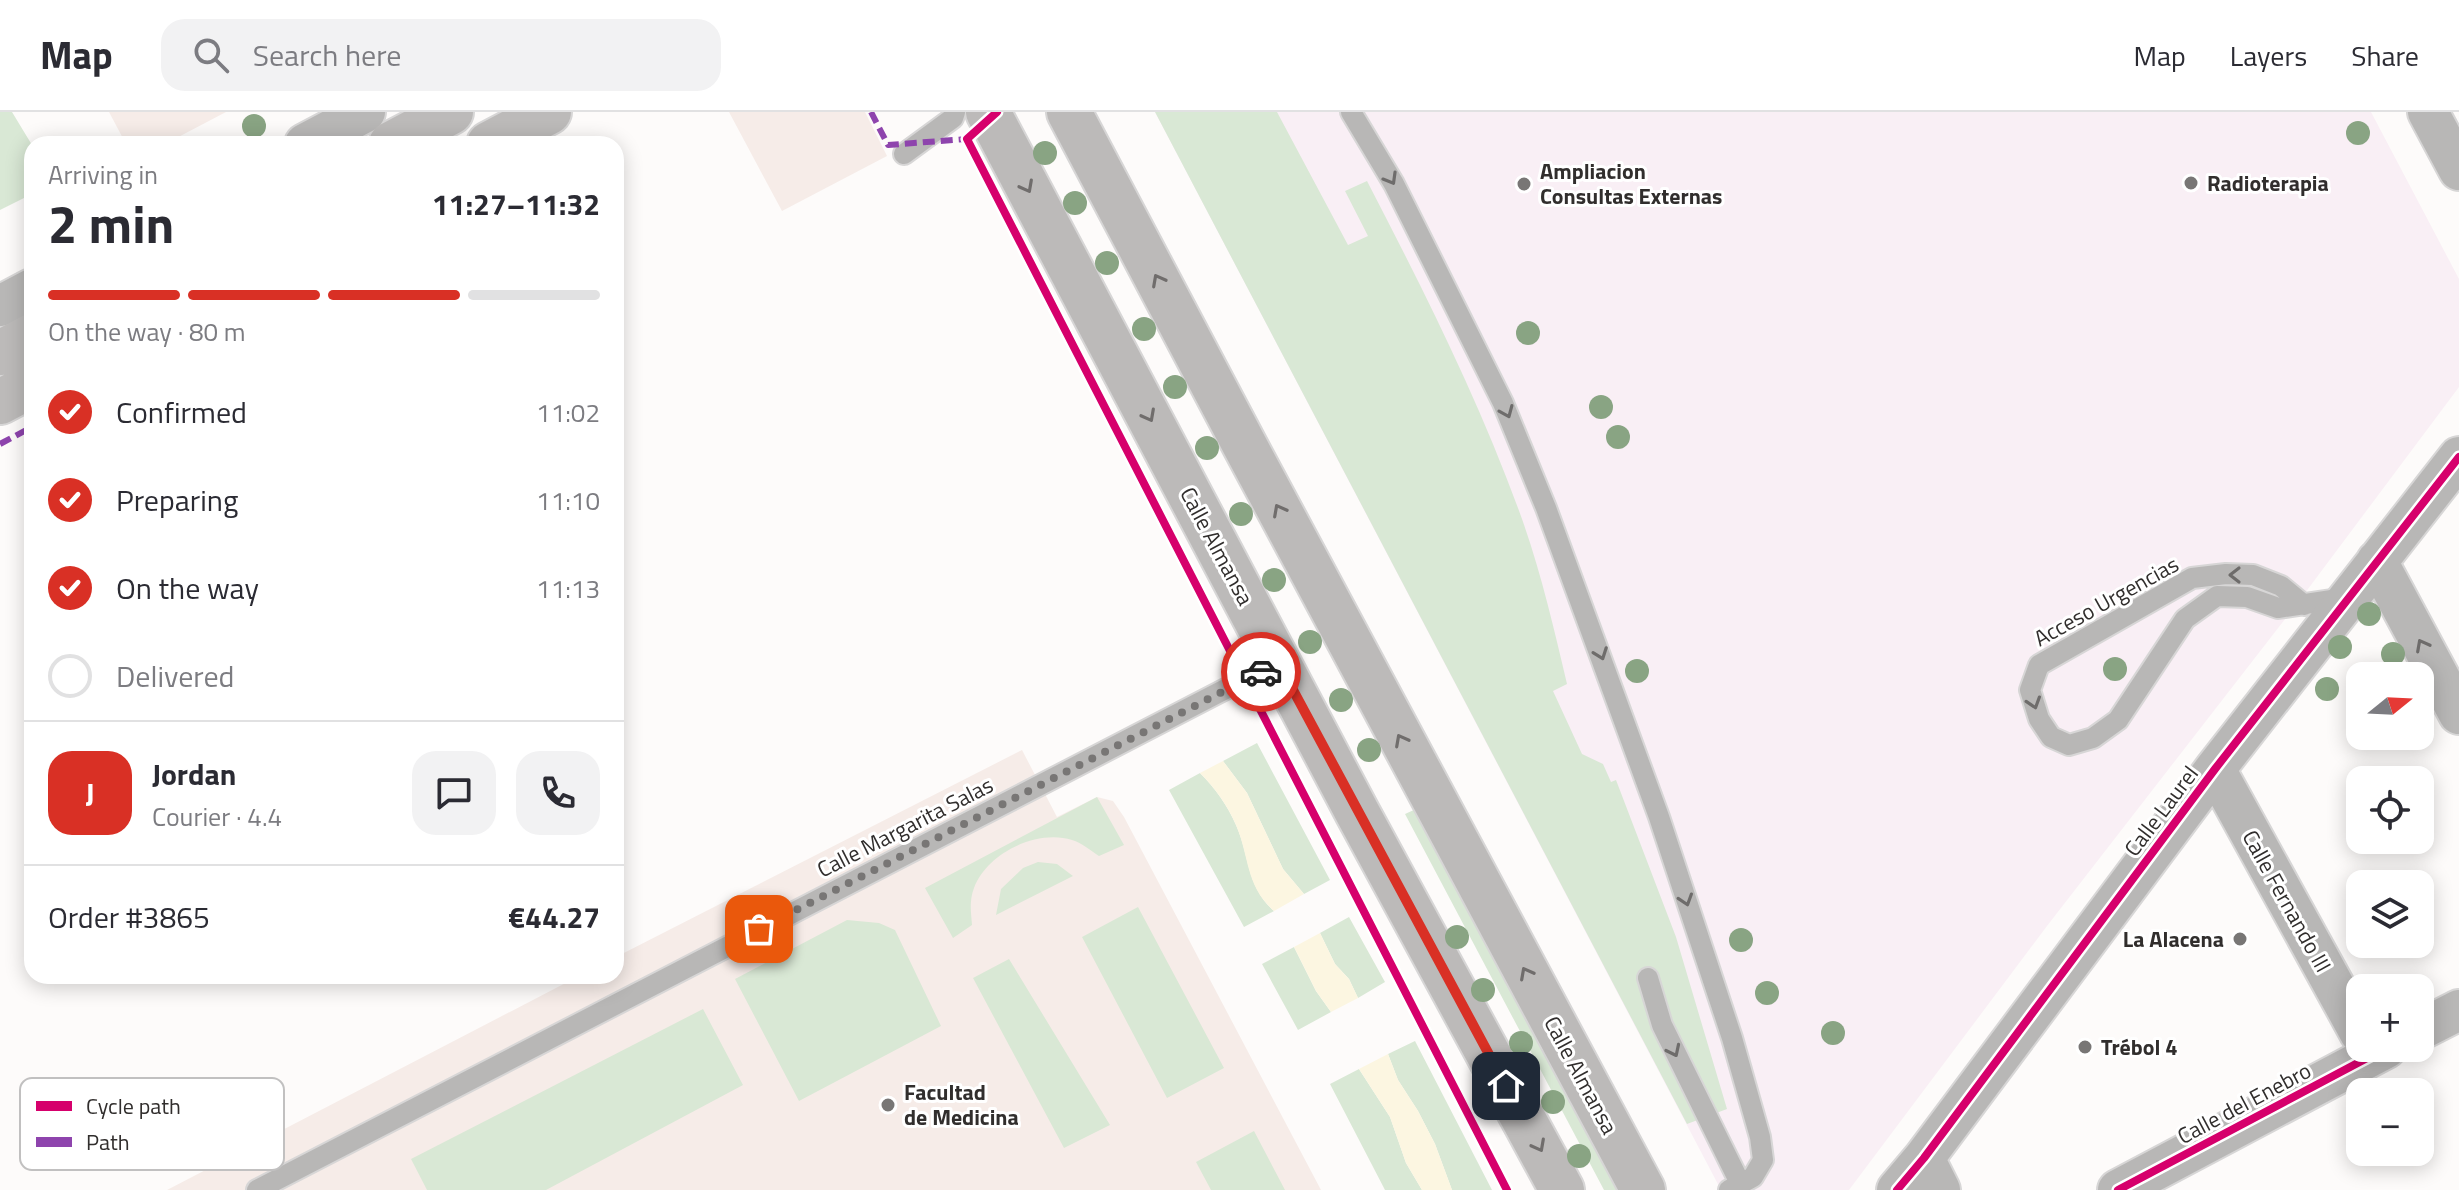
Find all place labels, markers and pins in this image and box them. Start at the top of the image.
place label: Ampliacion Consultas Externas [1540,154,1722,213]
place label: Radioterapia [2207,166,2329,200]
marker: Radioterapia [2182,174,2200,192]
marker: Ampliacion Consultas Externas [1515,175,1533,193]
pin [725,895,793,963]
place label: La Alacena [2123,922,2224,956]
marker: La Alacena [2231,930,2249,948]
place label: Trébol 4 [2101,1030,2178,1064]
marker: Trébol 4 [2076,1038,2094,1056]
pin [1472,1052,1540,1120]
place label: Facultad de Medicina [904,1075,1019,1134]
marker: Facultad de Medicina [879,1096,897,1114]

